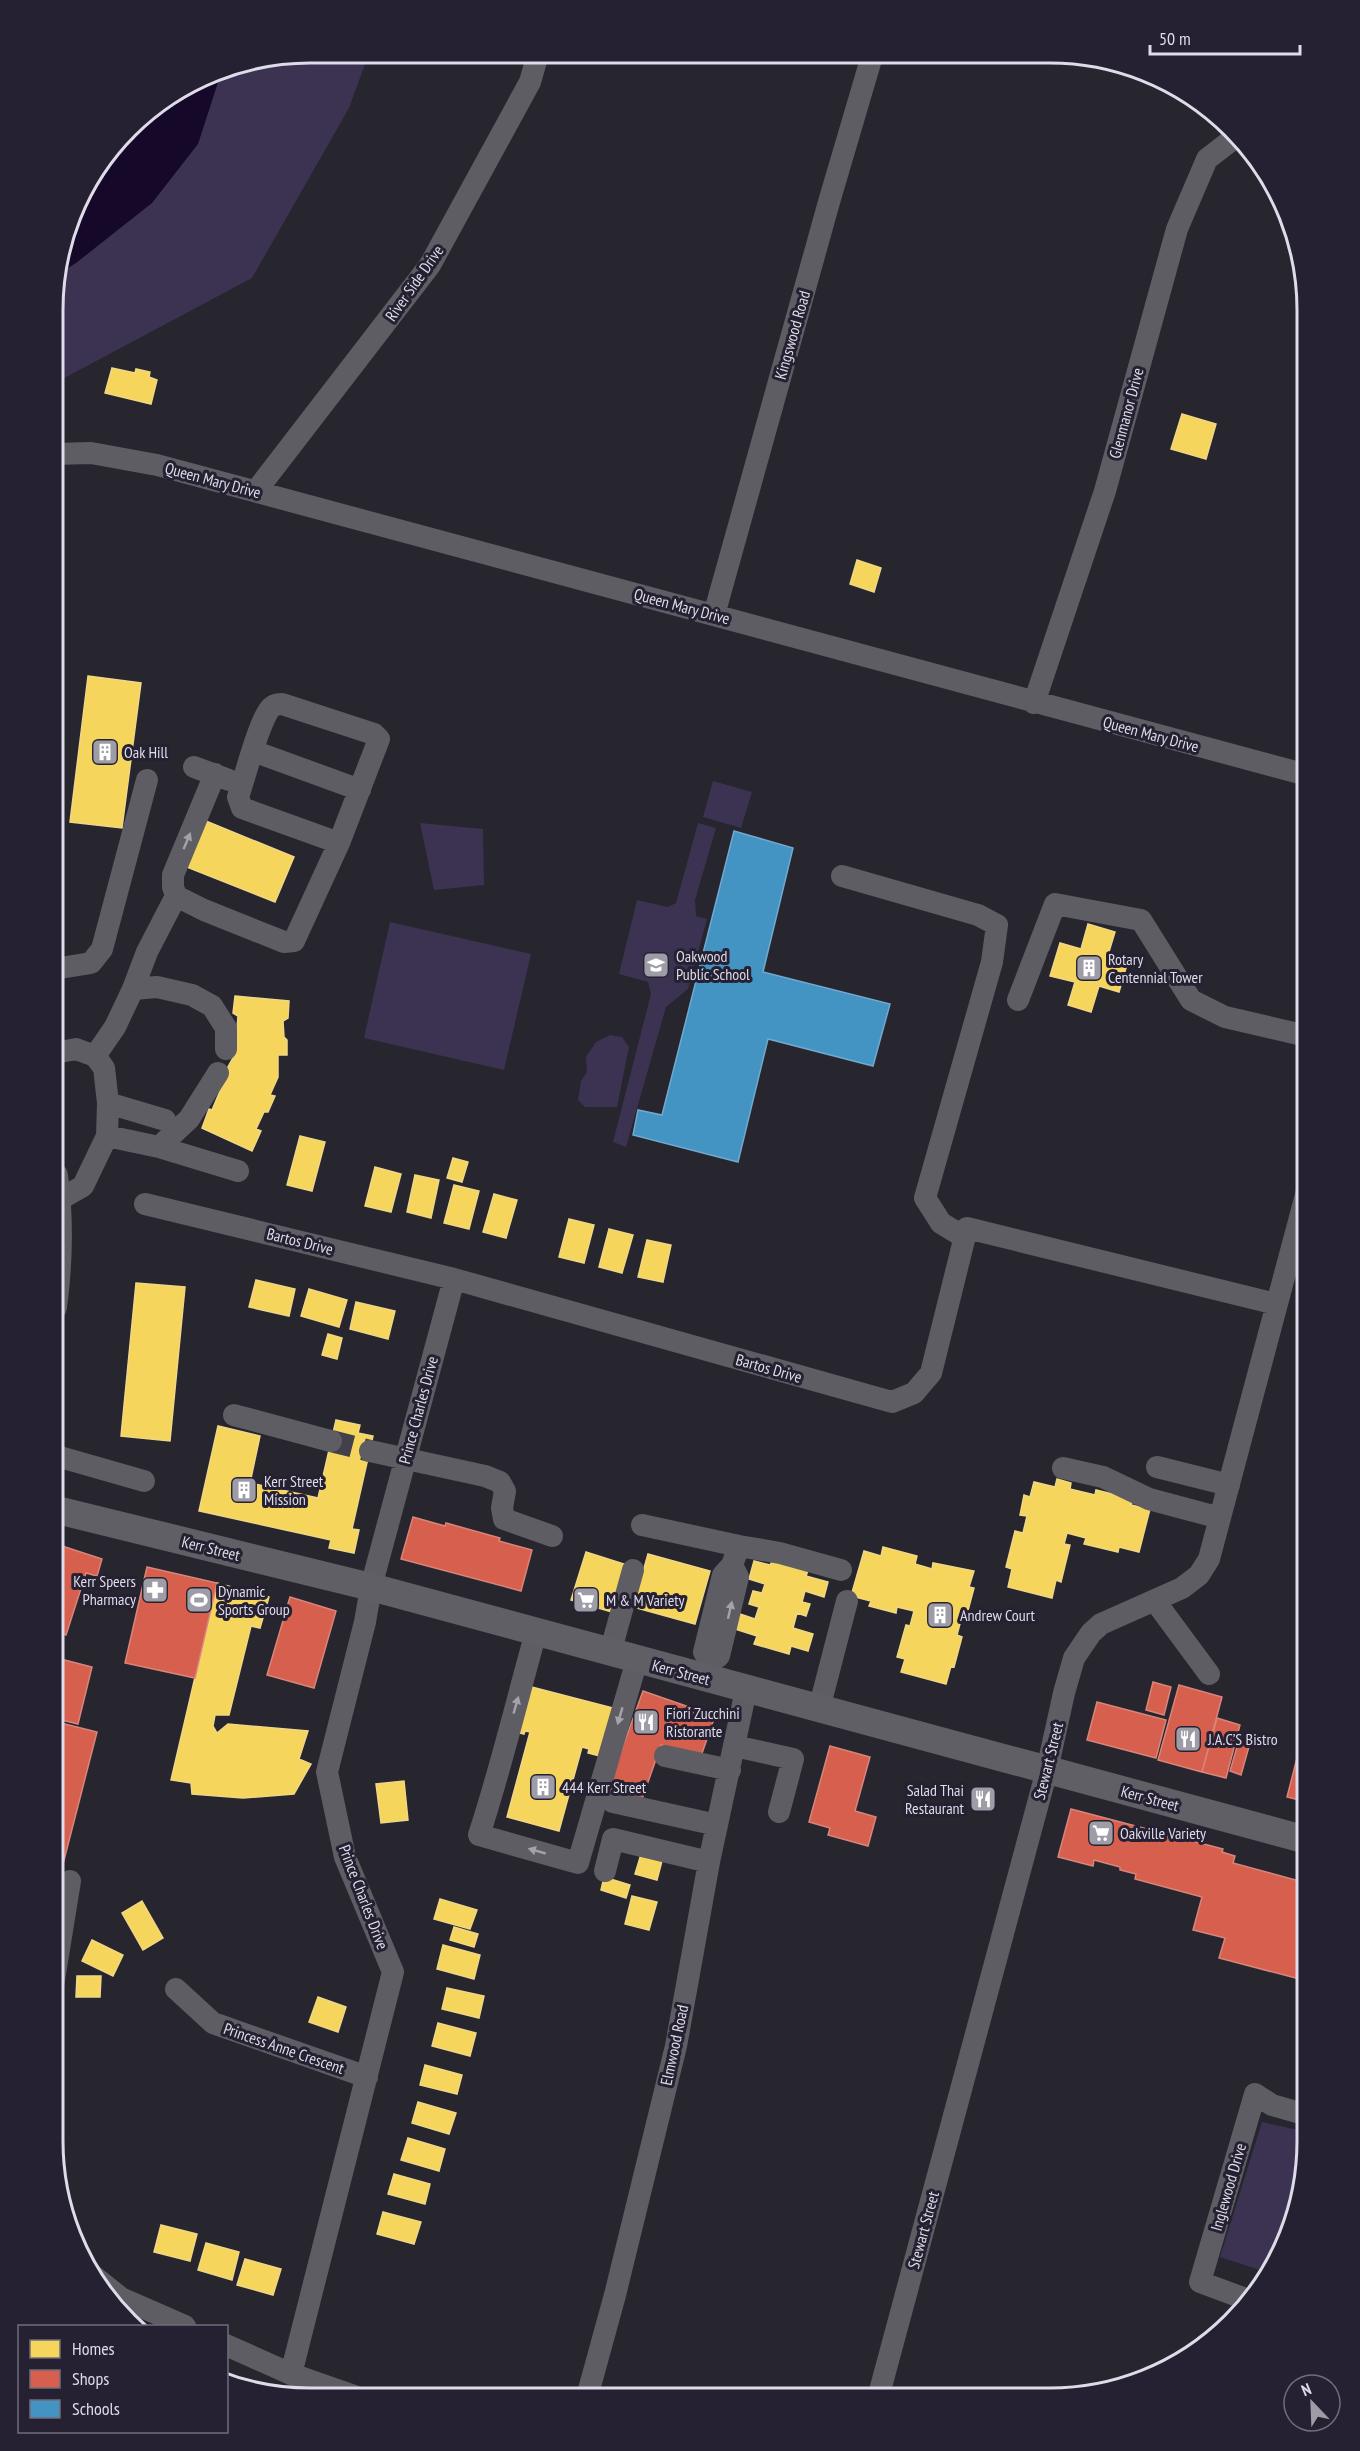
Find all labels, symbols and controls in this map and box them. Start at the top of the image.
scale bar [1150,18,1300,56]
text: 50 m [1159,27,1191,50]
street label: River Side Drive [381,241,447,325]
street label: Kingswood Road [770,288,814,382]
street label: Glenmanor Drive [1104,366,1148,460]
street label: Queen Mary Drive [163,458,263,502]
street label: Queen Mary Drive [632,584,732,628]
street label: Queen Mary Drive [1101,712,1201,756]
building icon: Oak Hill [90,737,120,767]
place label: Oak Hill [124,742,168,762]
one-way arrow [182,832,192,850]
place label: Oakwood Public School [676,946,750,984]
place label: Rotary Centennial Tower [1108,949,1203,987]
school or university icon: Oakwood Public School [641,950,671,980]
building icon: Rotary Centennial Tower [1074,953,1104,983]
street label: Bartos Drive [265,1223,335,1259]
street label: Bartos Drive [734,1349,804,1387]
street label: Prince Charles Drive [394,1354,442,1466]
place label: Kerr Street Mission [264,1471,324,1509]
building icon: Kerr Street Mission [229,1475,259,1505]
street label: Kerr Street [180,1531,243,1565]
place label: Kerr Speers Pharmacy [73,1571,136,1609]
pharmacy icon: Kerr Speers Pharmacy [140,1575,170,1605]
place label: Dynamic Sports Group [218,1581,290,1619]
sports icon: Dynamic Sports Group [184,1585,214,1615]
supermarket icon: M & M Variety [571,1585,601,1615]
place label: M & M Variety [606,1590,685,1610]
building icon: Andrew Court [925,1600,955,1630]
one-way arrow [726,1601,736,1619]
place label: Andrew Court [960,1605,1035,1625]
street label: Kerr Street [650,1655,713,1689]
one-way arrow [511,1696,521,1714]
place label: Fiori Zucchini Ristorante [666,1703,740,1741]
one-way arrow [615,1707,624,1725]
restaurant icon: Fiori Zucchini Ristorante [631,1707,661,1737]
street label: Stewart Street [1029,1720,1067,1802]
restaurant icon: J.A.C’S Bistro [1173,1724,1203,1754]
place label: J.A.C’S Bistro [1207,1729,1278,1749]
building icon: 444 Kerr Street [528,1772,558,1802]
place label: 444 Kerr Street [562,1777,647,1797]
place label: Salad Thai Restaurant [905,1780,965,1818]
street label: Kerr Street [1119,1781,1182,1815]
restaurant icon: Salad Thai Restaurant [968,1784,998,1814]
supermarket icon: Oakville Variety [1086,1818,1116,1848]
place label: Oakville Variety [1120,1823,1206,1843]
street label: Prince Charles Drive [335,1842,393,1952]
one-way arrow [528,1846,546,1856]
street label: Elmwood Road [656,2003,692,2087]
street label: Princess Anne Crescent [221,2018,347,2078]
street label: Inglewood Drive [1206,2141,1250,2233]
street label: Stewart Street [903,2189,943,2271]
legend [18,2325,228,2433]
text: Homes [72,2337,115,2360]
text: Shops [72,2367,109,2390]
north arrow [1282,2373,1342,2433]
text: N [1298,2378,1314,2400]
text: Schools [72,2397,120,2420]

